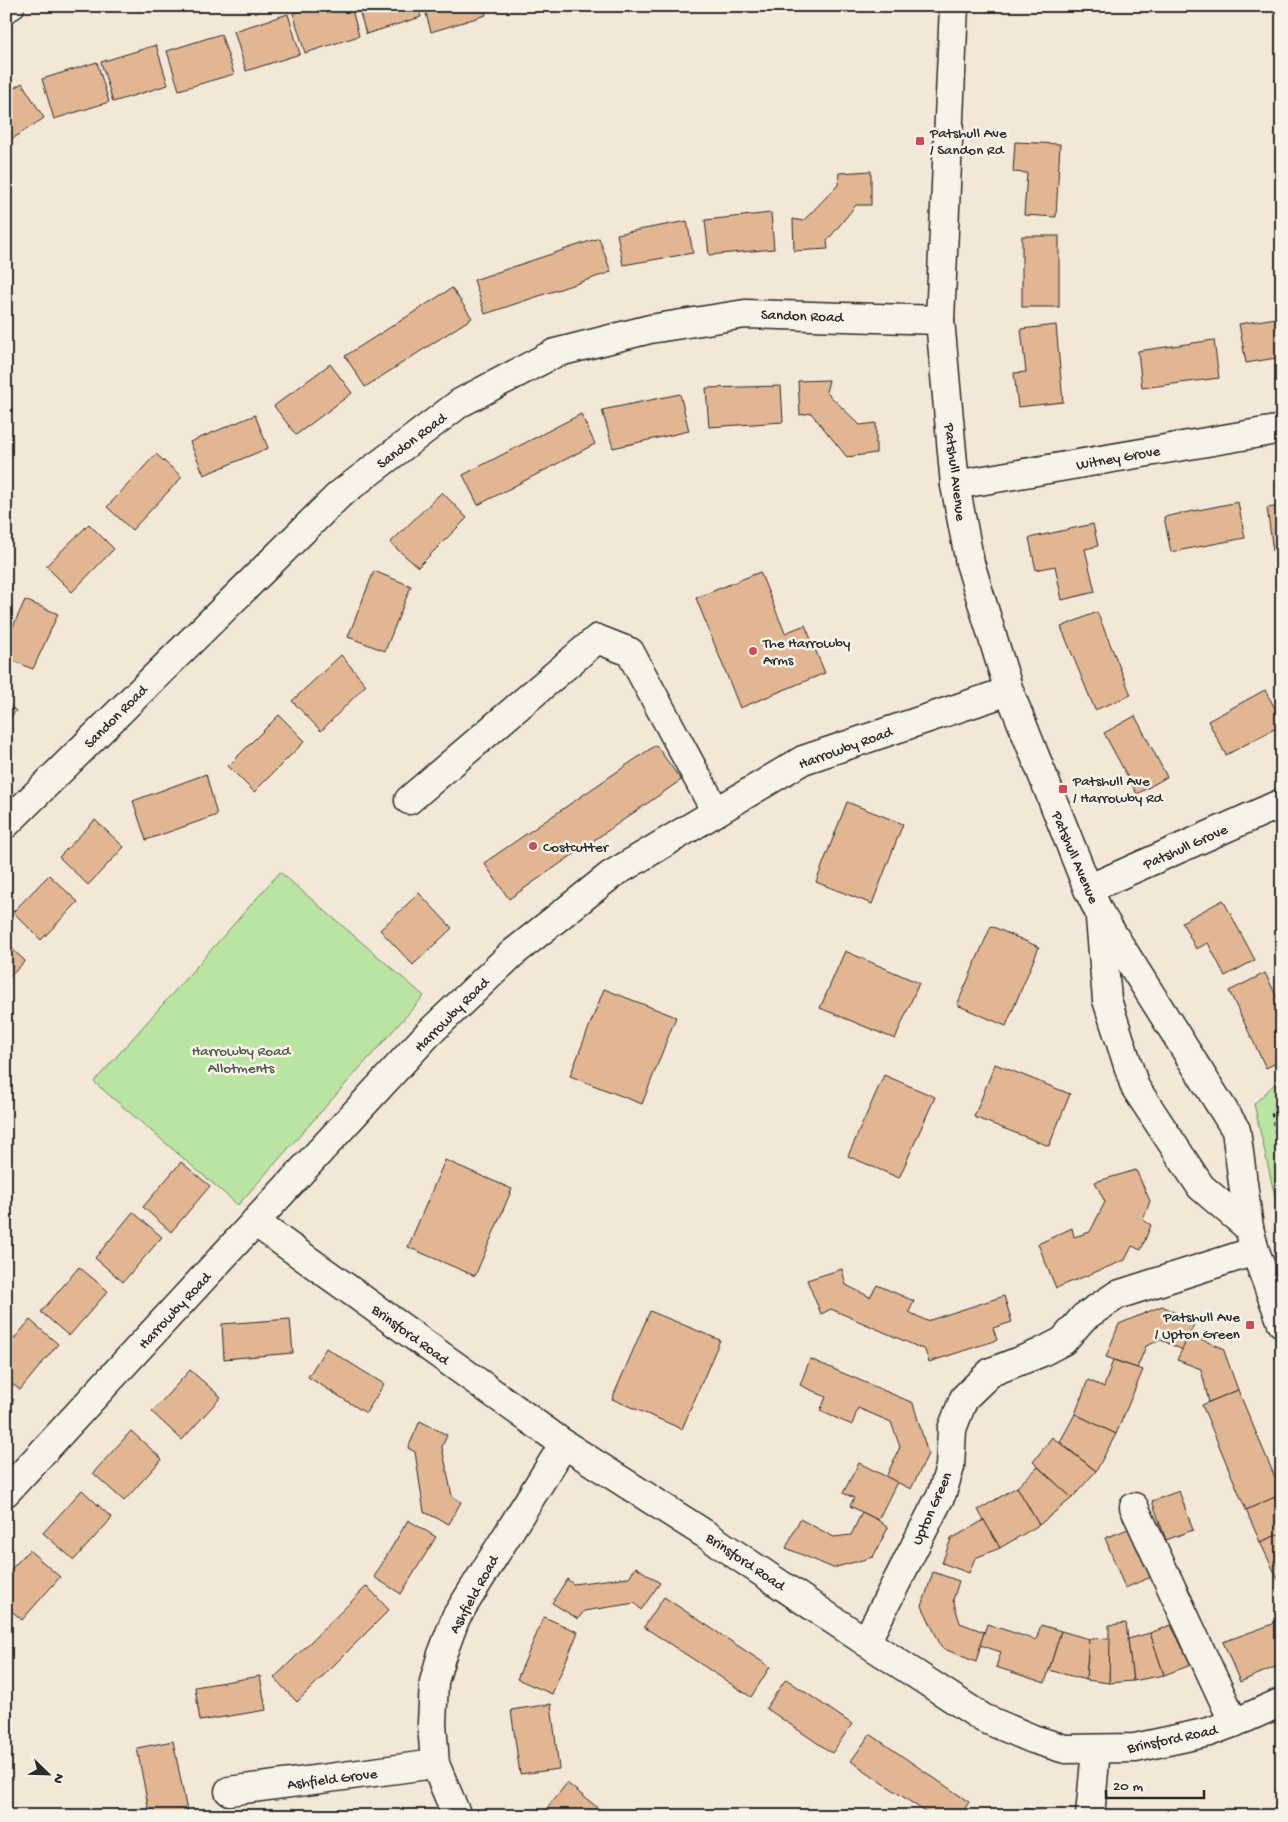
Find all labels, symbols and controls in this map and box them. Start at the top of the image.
place label: Patshull Ave / Sandon Rd [929,125,1007,160]
marker: Patshull Ave / Sandon Rd [914,135,926,147]
street label: Sandon Road [760,307,845,327]
street label: Sandon Road [374,409,451,474]
street label: Patshull Avenue [939,421,969,523]
street label: Witney Grove [1075,443,1162,475]
place label: The Harrowby Arms [762,635,851,670]
marker: The Harrowby Arms [747,645,759,657]
street label: Sandon Road [81,681,153,753]
street label: Harrowby Road [796,723,896,774]
place label: Patshull Ave / Harrowby Rd [1072,773,1164,808]
marker: Patshull Ave / Harrowby Rd [1057,783,1069,795]
street label: Patshull Avenue [1046,808,1102,907]
street label: Patshull Grove [1140,821,1231,875]
place label: Costcutter [543,839,610,857]
marker: Costcutter [527,840,539,852]
street label: Harrowby Road [411,973,494,1057]
park label: Harrowby Road Allotments [192,1043,291,1078]
street label: Harrowby Road [135,1268,216,1354]
street label: Brinsford Road [367,1301,453,1371]
place label: Patshull Ave / Upton Green [1155,1309,1240,1344]
marker: Patshull Ave / Upton Green [1244,1319,1256,1331]
street label: Upton Green [909,1470,957,1548]
street label: Brinsford Road [701,1529,789,1596]
street label: Ashfield Road [446,1552,504,1637]
street label: Brinsford Road [1125,1721,1220,1758]
north arrow [22,1750,72,1800]
street label: Ashfield Grove [286,1766,379,1794]
scale bar [1106,1767,1203,1799]
text: N [48,1771,67,1786]
text: 20 m [1113,1778,1143,1796]

